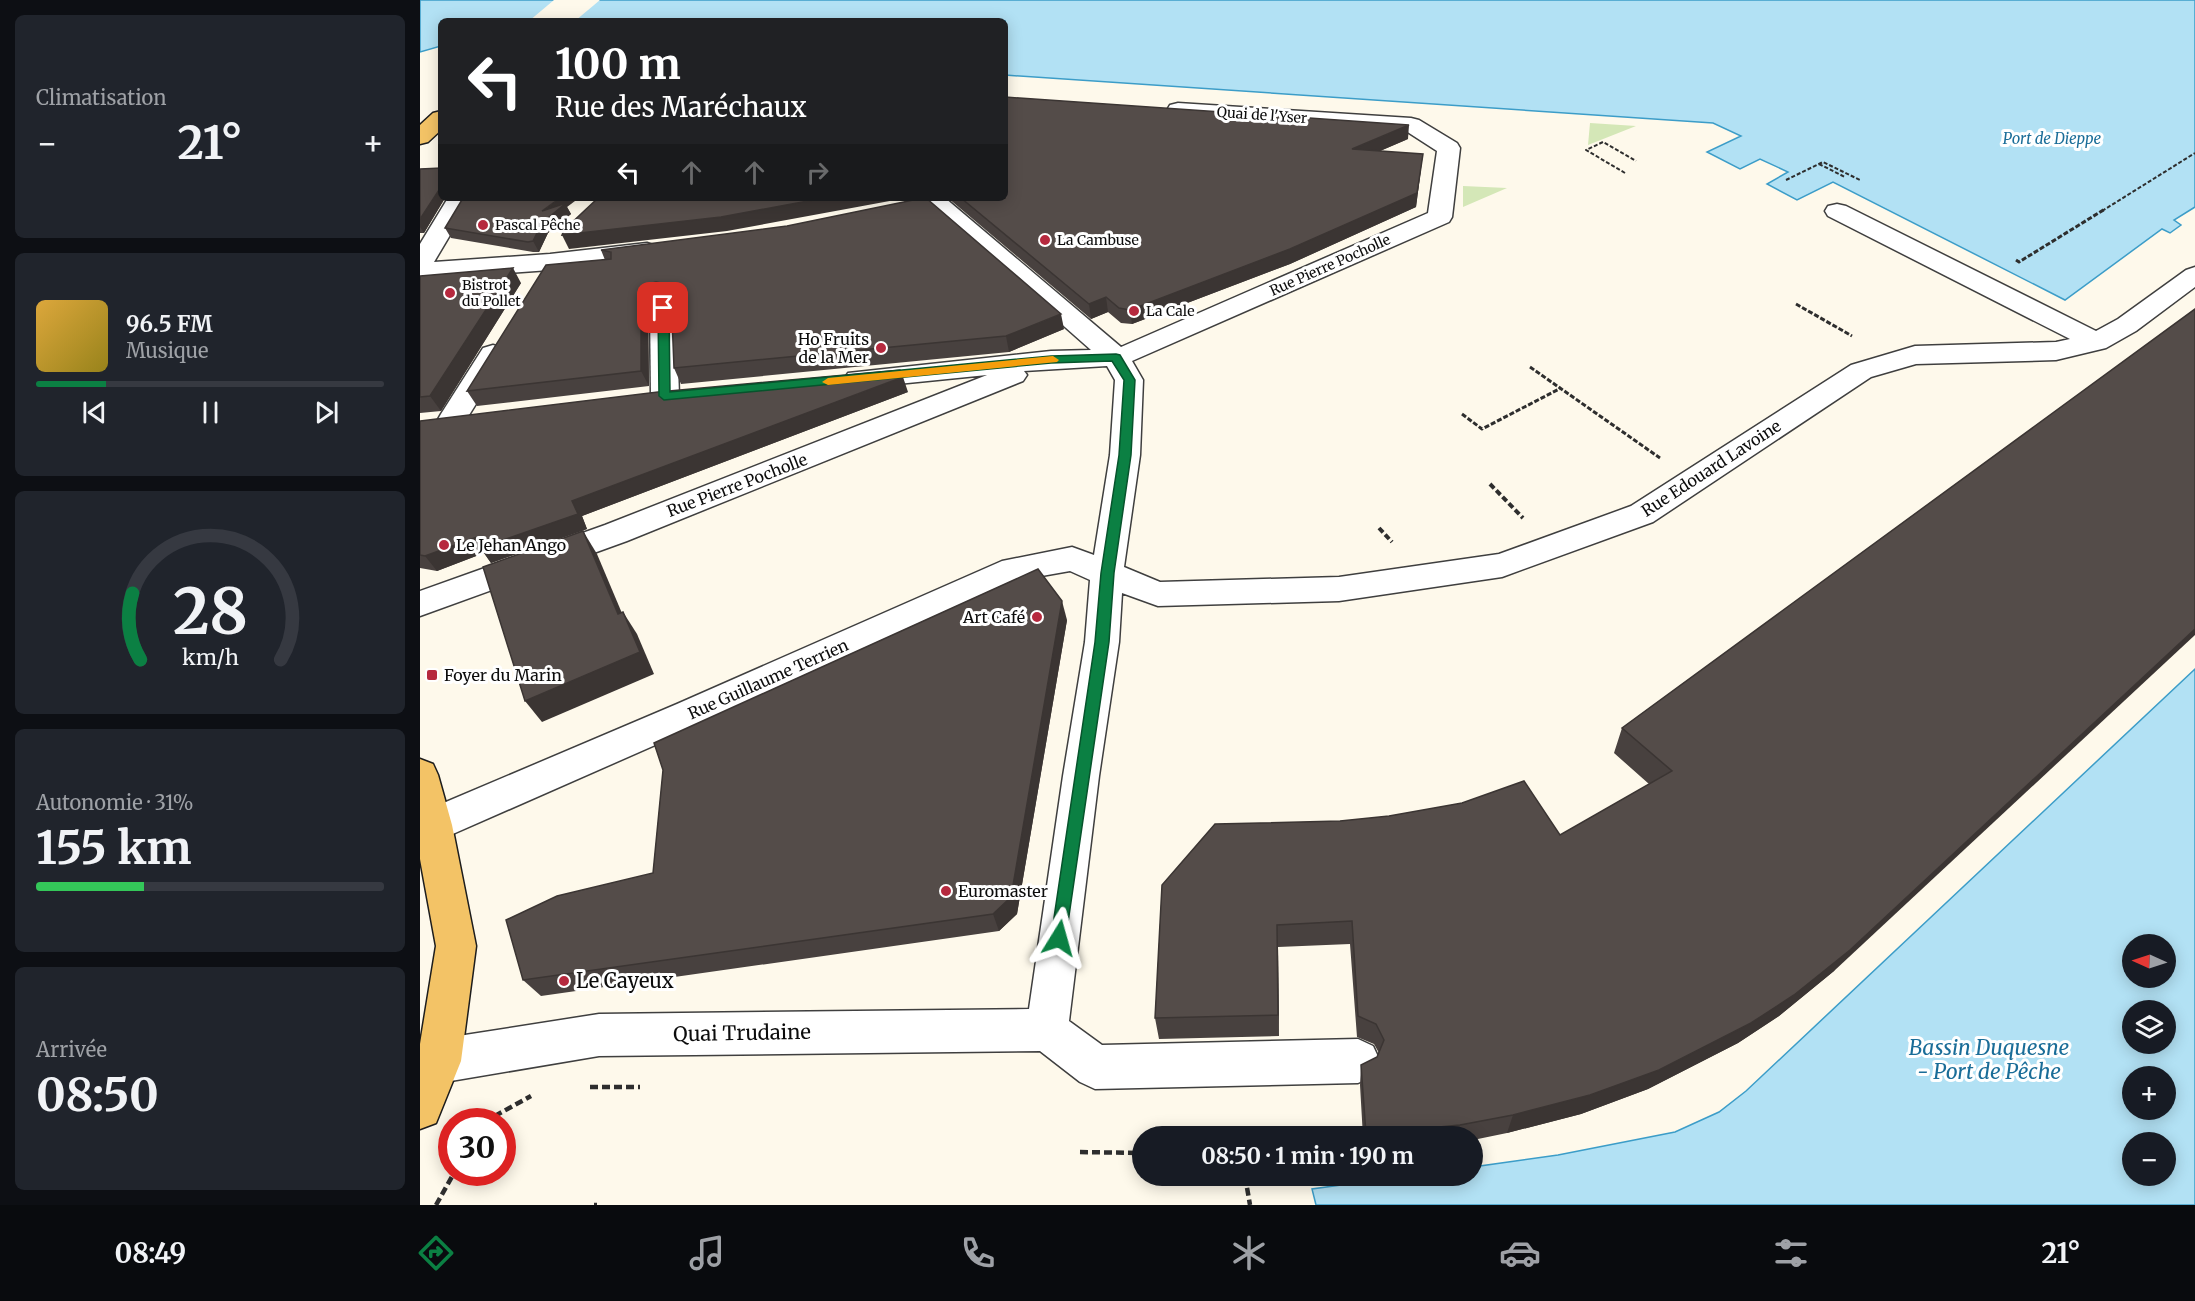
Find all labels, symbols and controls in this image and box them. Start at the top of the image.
text: 100 m [555,38,681,90]
icon: left [456,42,534,120]
text: Climatisation [36,85,167,110]
text: Rue des Maréchaux [555,90,807,124]
street label: Quai de l'Yser [1216,103,1308,127]
text: 21° [177,115,243,171]
text: − [36,123,58,164]
text: + [362,123,384,164]
water label: Port de Dieppe [2003,129,2102,148]
icon: left [612,156,645,189]
icon: ahead [675,156,708,189]
icon: ahead [738,156,771,189]
icon: right [801,156,834,189]
place label: Pascal Pêche [495,216,580,234]
marker: Pascal Pêche [476,218,490,232]
street label: Rue Pierre Pocholle [1267,230,1393,300]
place label: La Cambuse [1057,231,1139,249]
marker: La Cambuse [1038,233,1052,247]
place label: Bistrot du Pollet [462,276,521,310]
pin [637,282,688,333]
marker: Bistrot du Pollet [443,286,457,300]
icon: arrive [646,291,679,324]
place label: La Cale [1146,302,1194,320]
marker: La Cale [1127,304,1141,318]
text: 96.5 FM [126,310,213,338]
place label: Ho Fruits de la Mer [798,329,869,367]
text: Musique [126,338,208,363]
marker: Ho Fruits de la Mer [874,341,888,355]
icon: previous [78,396,111,429]
icon: pause [194,396,227,429]
icon: next [310,396,343,429]
street label: Rue Edouard Lavoine [1638,415,1784,521]
street label: Rue Pierre Pocholle [664,449,810,521]
place label: Le Jehan Ango [456,535,566,555]
marker: Le Jehan Ango [437,538,451,552]
text: 28 [173,573,247,651]
place label: Art Café [962,607,1025,627]
marker: Art Café [1030,610,1044,624]
street label: Rue Guillaume Terrien [685,634,852,723]
text: km/h [182,644,238,671]
place label: Foyer du Marin [444,665,562,685]
marker: Foyer du Marin [425,668,439,682]
text: Autonomie · 31% [36,790,193,815]
text: 155 km [36,820,192,876]
place label: Euromaster [958,881,1048,901]
marker: Euromaster [939,884,953,898]
position arrow [1027,906,1091,970]
north arrow [2122,934,2176,988]
map controls [2122,934,2176,1186]
place label: Le Cayeux [576,968,674,993]
marker: Le Cayeux [557,974,571,988]
button: layers [2122,1000,2176,1054]
street label: Quai Trudaine [673,1019,811,1046]
water label: Bassin Duquesne - Port de Pêche [1909,1034,2069,1085]
text: Arrivée [36,1037,107,1062]
button: + [2122,1066,2176,1120]
text: 08:50 [36,1067,159,1123]
speed limit sign: 30 [438,1108,516,1186]
button: − [2122,1132,2176,1186]
text: 08:50 · 1 min · 190 m [1201,1142,1414,1170]
icon: directions [415,1232,457,1274]
icon: music [686,1232,728,1274]
icon: phone [957,1232,999,1274]
icon: climate [1228,1232,1270,1274]
icon: car [1499,1232,1541,1274]
icon: filters [1770,1232,1812,1274]
text: 08:49 [115,1236,186,1270]
text: 21° [2041,1236,2080,1270]

